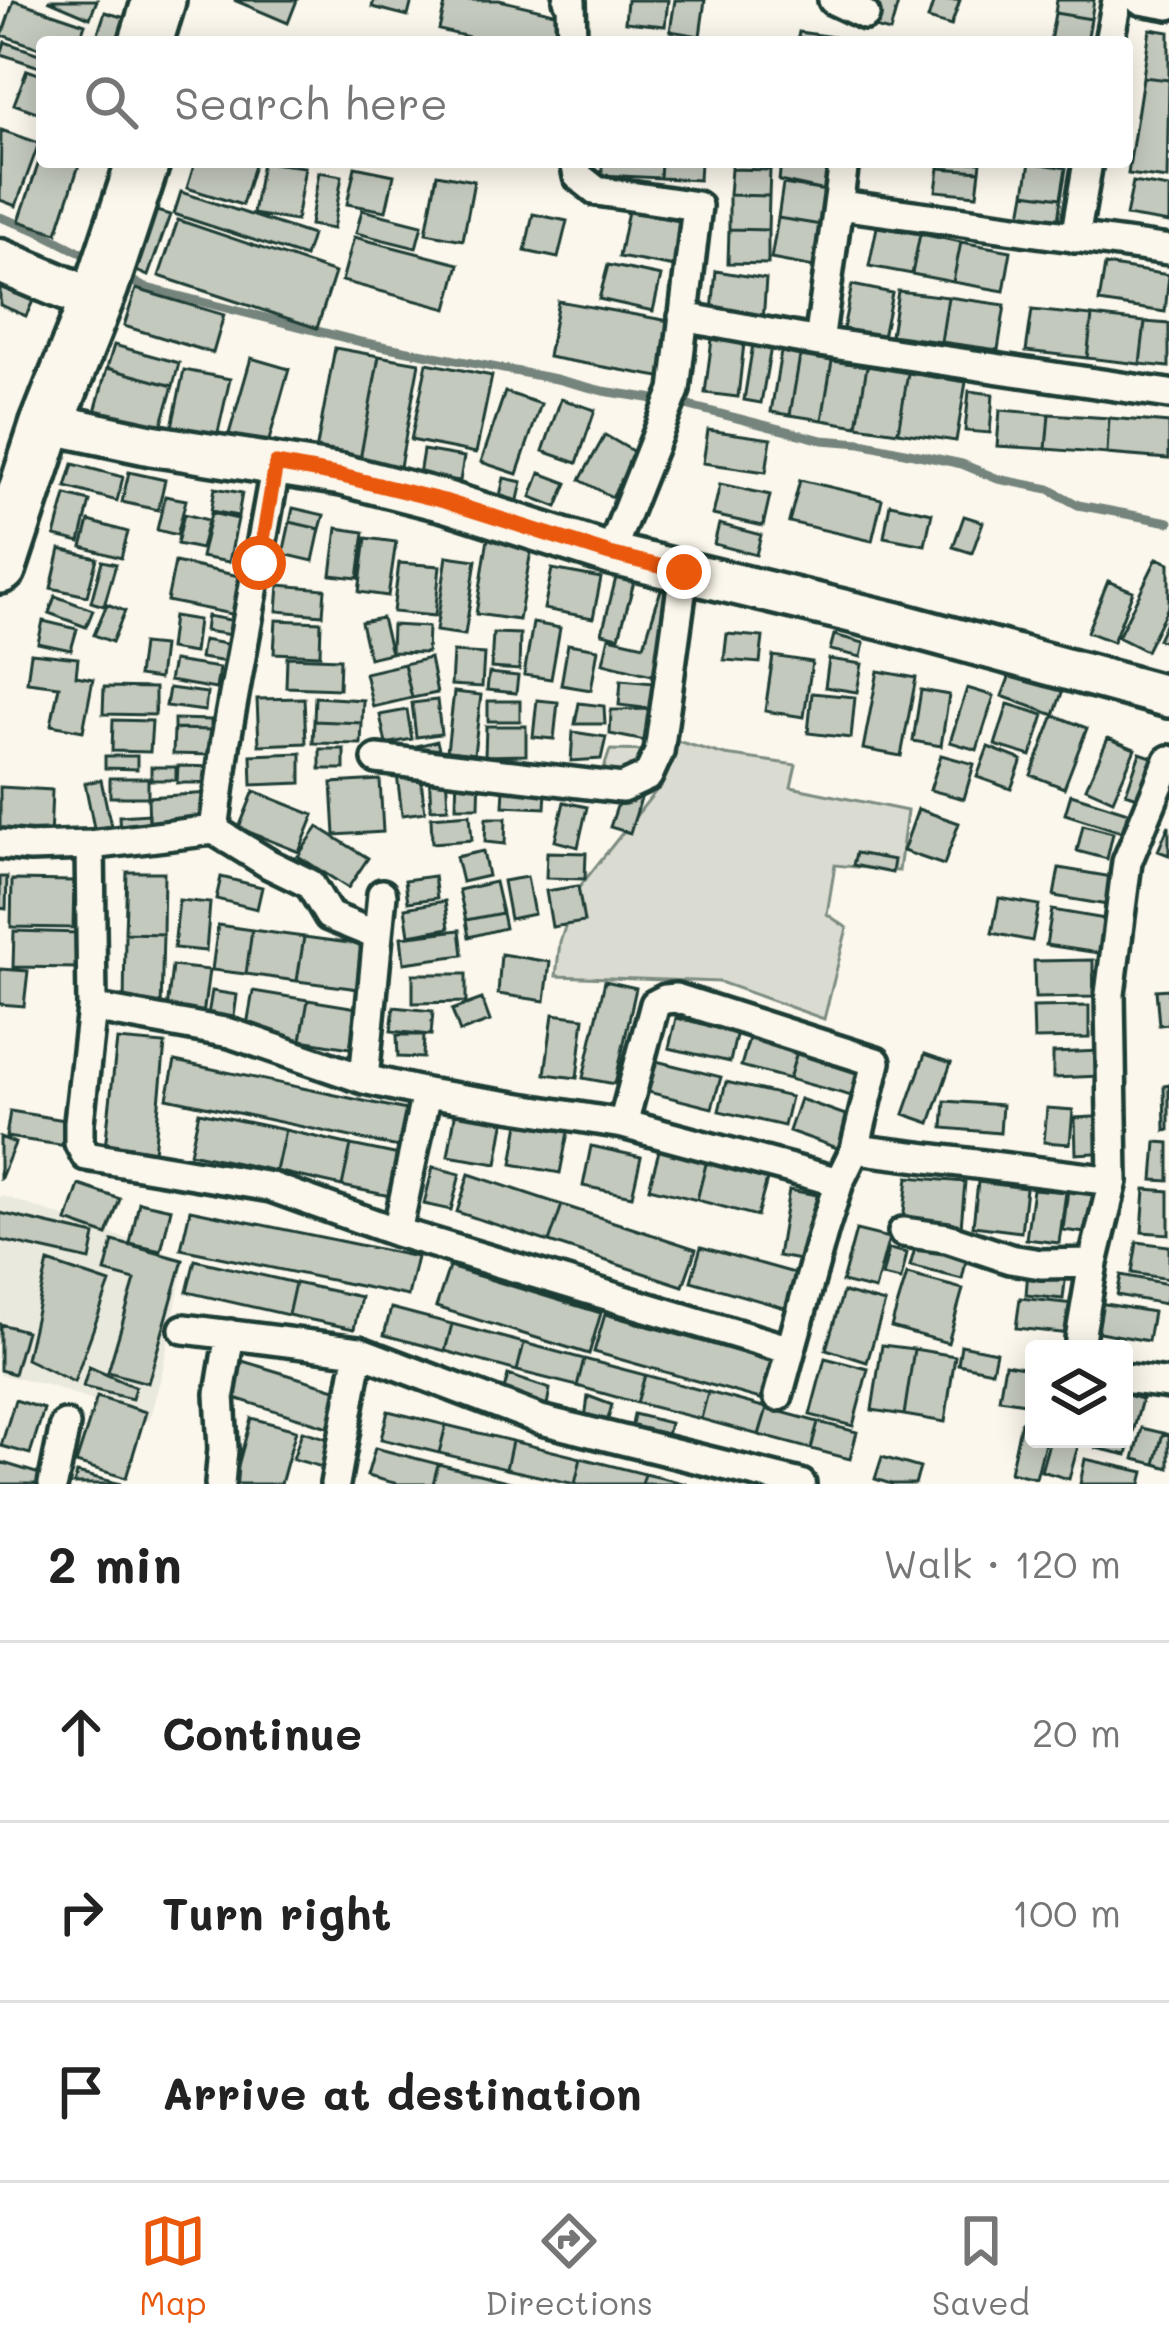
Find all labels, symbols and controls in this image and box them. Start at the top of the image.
search box [36,36,1133,168]
icon: search [78,69,144,135]
text: Search here [174,73,448,131]
route start [232,536,286,590]
route end [657,545,711,599]
map controls [1025,1340,1133,1448]
button: layers [1025,1340,1133,1448]
text: 2 min [48,1529,182,1596]
text: Walk · 120 m [883,1537,1121,1588]
icon: ahead [48,1699,114,1765]
text: Continue [162,1703,362,1761]
text: 20 m [1032,1706,1121,1757]
icon: right [48,1879,114,1945]
text: Turn right [162,1883,391,1941]
text: 100 m [1012,1886,1121,1937]
icon: arrive [48,2059,114,2125]
text: Arrive at destination [162,2063,642,2121]
tab: Map [139,2208,207,2323]
tab: Directions [485,2208,653,2323]
tab: Saved [932,2208,1030,2323]

